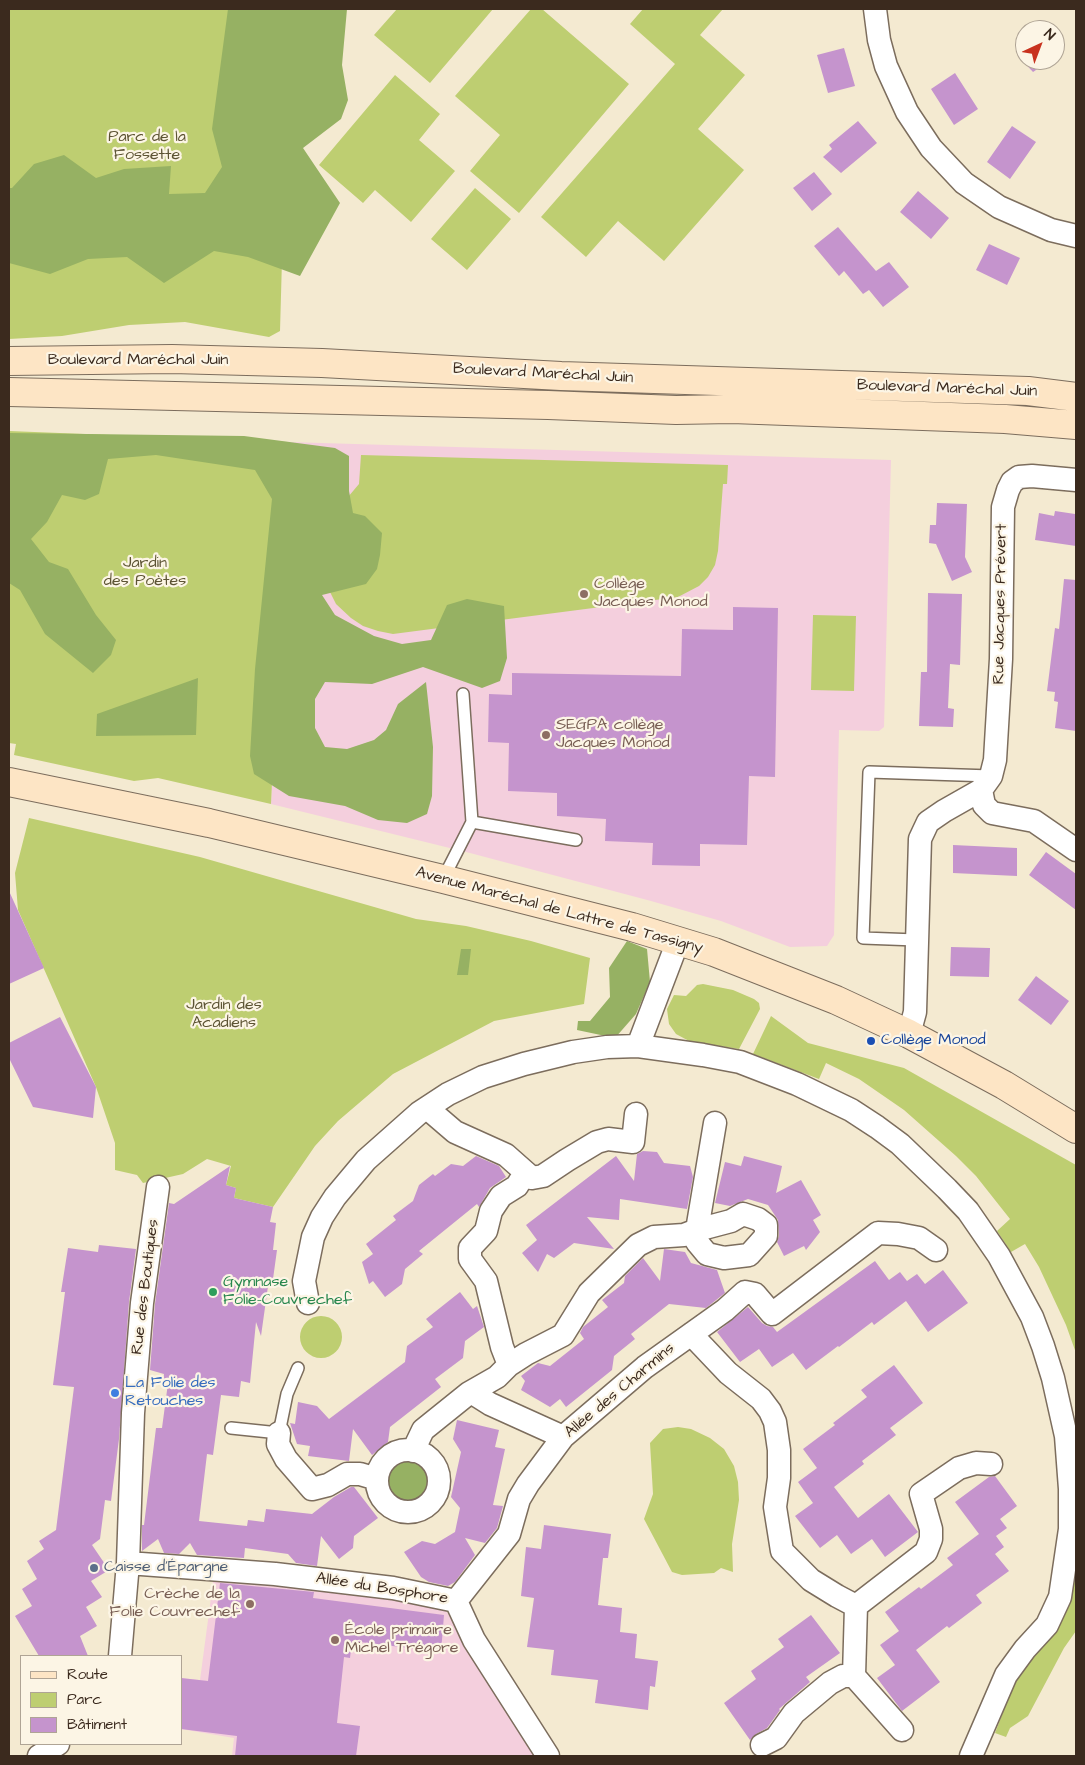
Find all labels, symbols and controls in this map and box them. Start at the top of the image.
north arrow [1015,20,1065,70]
text: N [1040,24,1060,45]
park label: Parc de la Fossette [108,128,186,166]
street label: Boulevard Maréchal Juin [48,351,228,371]
street label: Boulevard Maréchal Juin [452,360,634,388]
street label: Boulevard Maréchal Juin [856,376,1038,402]
street label: Rue Jacques Prévert [990,523,1012,685]
park label: Jardin des Poètes [104,554,186,592]
place label: Collège Jacques Monod [594,575,708,613]
marker: Collège Jacques Monod [578,588,590,600]
place label: SEGPA collège Jacques Monod [556,716,670,754]
marker: SEGPA collège Jacques Monod [540,729,552,741]
street label: Avenue Maréchal de Lattre de Tassigny [413,863,705,959]
park label: Jardin des Acadiens [186,996,262,1034]
place label: Collège Monod [881,1031,986,1051]
marker: Collège Monod [865,1035,877,1047]
street label: Rue des Boutiques [128,1218,164,1356]
place label: Gymnase Folie-Couvrechef [223,1273,352,1311]
marker: Gymnase Folie-Couvrechef [207,1286,219,1298]
street label: Allée des Charmins [561,1339,679,1443]
place label: La Folie des Retouches [125,1374,216,1412]
marker: La Folie des Retouches [109,1387,121,1399]
place label: Caisse d'Épargne [104,1558,228,1578]
marker: Caisse d'Épargne [88,1562,100,1574]
street label: Allée du Bosphore [315,1569,449,1609]
place label: Crèche de la Folie Couvrechef [109,1585,240,1623]
marker: Crèche de la Folie Couvrechef [244,1598,256,1610]
place label: École primaire Michel Trégore [345,1621,458,1659]
marker: École primaire Michel Trégore [329,1634,341,1646]
legend [20,1655,182,1745]
text: Route [67,1664,108,1685]
text: Parc [67,1689,102,1710]
text: Bâtiment [67,1714,127,1735]

